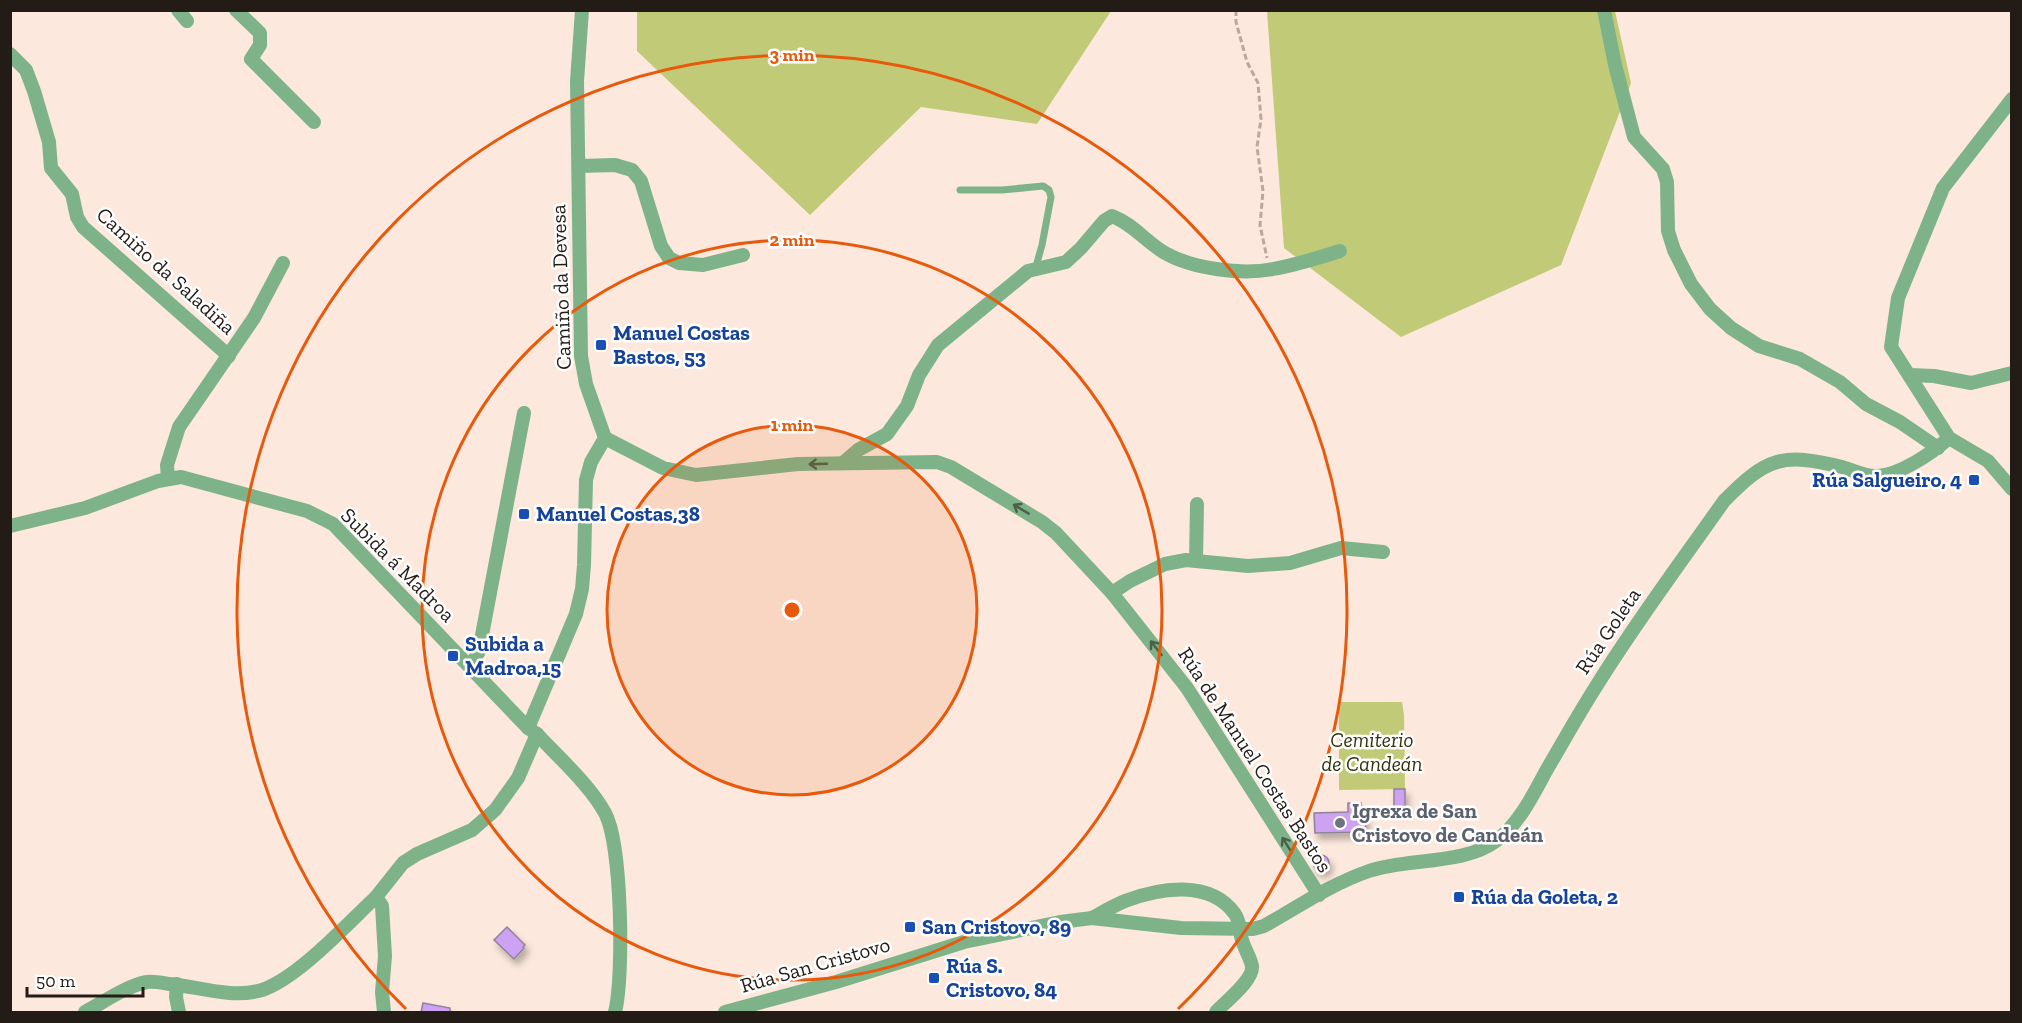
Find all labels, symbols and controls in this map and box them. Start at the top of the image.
text: 3 min [770,44,815,66]
street label: Camiño da Saladiña [92,202,241,340]
street label: Camiño da Devesa [545,204,576,370]
text: 2 min [770,229,815,251]
place label: Manuel Costas Bastos, 53 [613,320,750,369]
marker: Manuel Costas Bastos, 53 [594,338,608,352]
text: 1 min [771,414,814,436]
one-way arrow [808,458,828,470]
place label: Rúa Salgueiro, 4 [1812,467,1962,492]
marker: Rúa Salgueiro, 4 [1967,473,1981,487]
place label: Manuel Costas,38 [536,501,700,526]
street label: Subida á Madroa [336,502,461,627]
one-way arrow [1013,503,1030,515]
marker: Manuel Costas,38 [517,507,531,521]
street label: Rúa Goleta [1570,583,1645,678]
centre of rings [782,600,802,620]
place label: Subida a Madroa,15 [465,631,561,680]
one-way arrow [1149,641,1162,657]
street label: Rúa de Manuel Costas Bastos [1173,642,1338,877]
marker: Subida a Madroa,15 [446,649,460,663]
park label: Cemiterio de Candeán [1322,727,1422,776]
place label: Igrexa de San Cristovo de Candeán [1352,798,1544,847]
marker: Igrexa de San Cristovo de Candeán [1333,816,1347,830]
one-way arrow [1281,837,1293,854]
place label: Rúa da Goleta, 2 [1471,884,1618,909]
marker: Rúa da Goleta, 2 [1452,890,1466,904]
place label: San Cristovo, 89 [922,914,1071,939]
marker: San Cristovo, 89 [903,920,917,934]
street label: Rúa San Cristovo [737,931,893,998]
place label: Rúa S. Cristovo, 84 [946,953,1057,1002]
scale bar [27,960,142,998]
text: 50 m [36,970,76,992]
marker: Rúa S. Cristovo, 84 [927,971,941,985]

